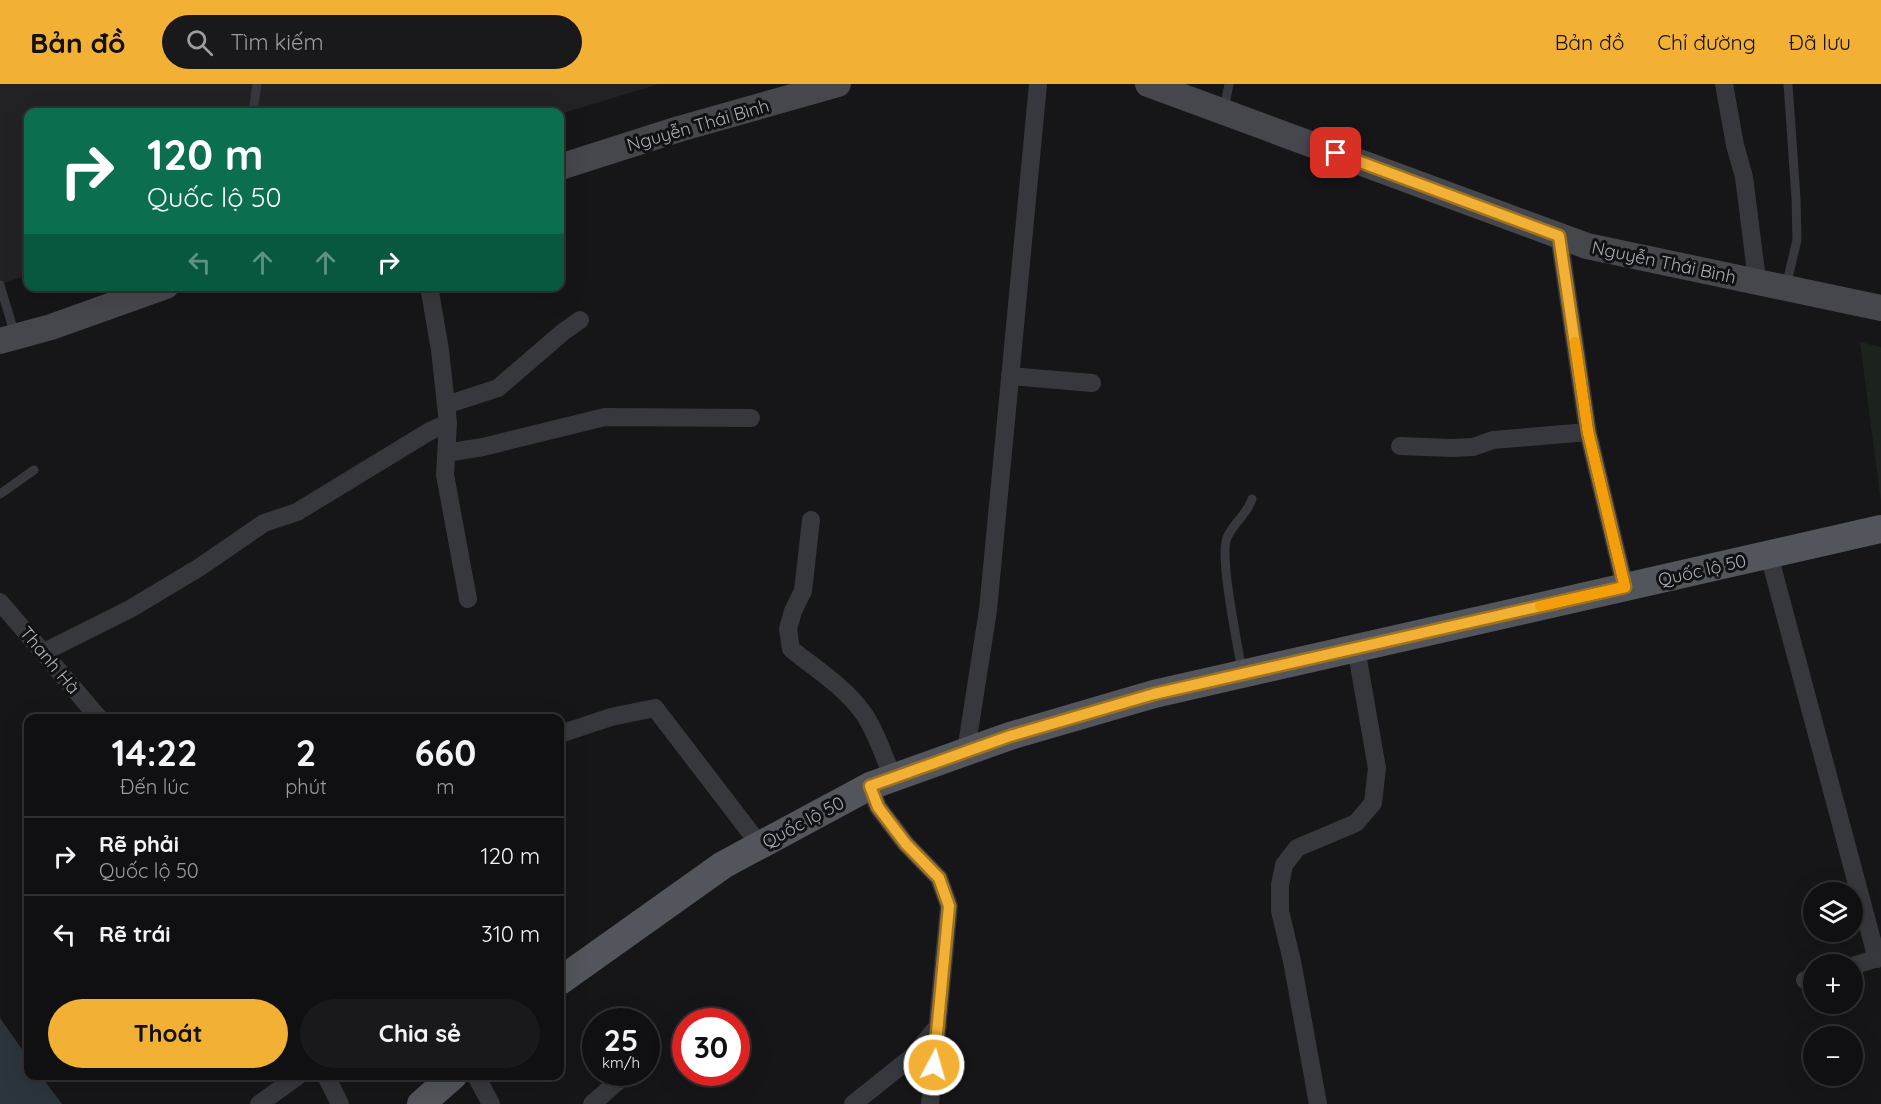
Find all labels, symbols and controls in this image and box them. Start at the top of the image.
search box [162,15,582,69]
text: Bản đồ [30,25,126,60]
icon: search [183,26,216,59]
text: Tìm kiếm [231,28,324,56]
text: Bản đồ [1555,29,1624,55]
text: Chỉ đường [1657,29,1756,55]
text: Đã lưu [1789,29,1851,55]
street label: Nguyễn Thái Bình [624,94,772,156]
pin [1310,127,1361,178]
text: 120 m [147,128,264,181]
icon: right [48,132,126,210]
icon: arrive [1319,136,1352,169]
text: Quốc lộ 50 [147,180,282,214]
street label: Nguyễn Thái Bình [1590,235,1738,289]
icon: left [183,246,216,279]
icon: ahead [246,246,279,279]
icon: ahead [309,246,342,279]
icon: right [372,246,405,279]
street label: Quốc lộ 50 [1656,549,1748,591]
street label: Thanh Hà [15,621,85,699]
text: 14:22 [112,730,198,775]
text: 2 [296,730,316,775]
text: 660 [414,730,476,775]
text: Đến lúc [120,774,189,799]
text: phút [285,774,327,799]
text: m [436,774,455,799]
street label: Quốc lộ 50 [758,791,848,853]
text: Rẽ phải [99,830,179,858]
icon: right [48,840,81,873]
text: 120 m [481,842,540,870]
text: Quốc lộ 50 [99,858,199,883]
map controls [1803,882,1863,1086]
button: layers [1803,882,1863,942]
icon: left [48,918,81,951]
text: Rẽ trái [99,920,170,948]
text: 310 m [481,920,540,948]
button: + [1803,954,1863,1014]
button: Thoát [48,999,288,1068]
button: Chia sẻ [300,999,540,1068]
speed limit sign: 30 [672,1008,750,1086]
text: 25 [604,1021,638,1059]
button: − [1803,1026,1863,1086]
position arrow [902,1033,966,1097]
text: km/h [602,1053,640,1072]

